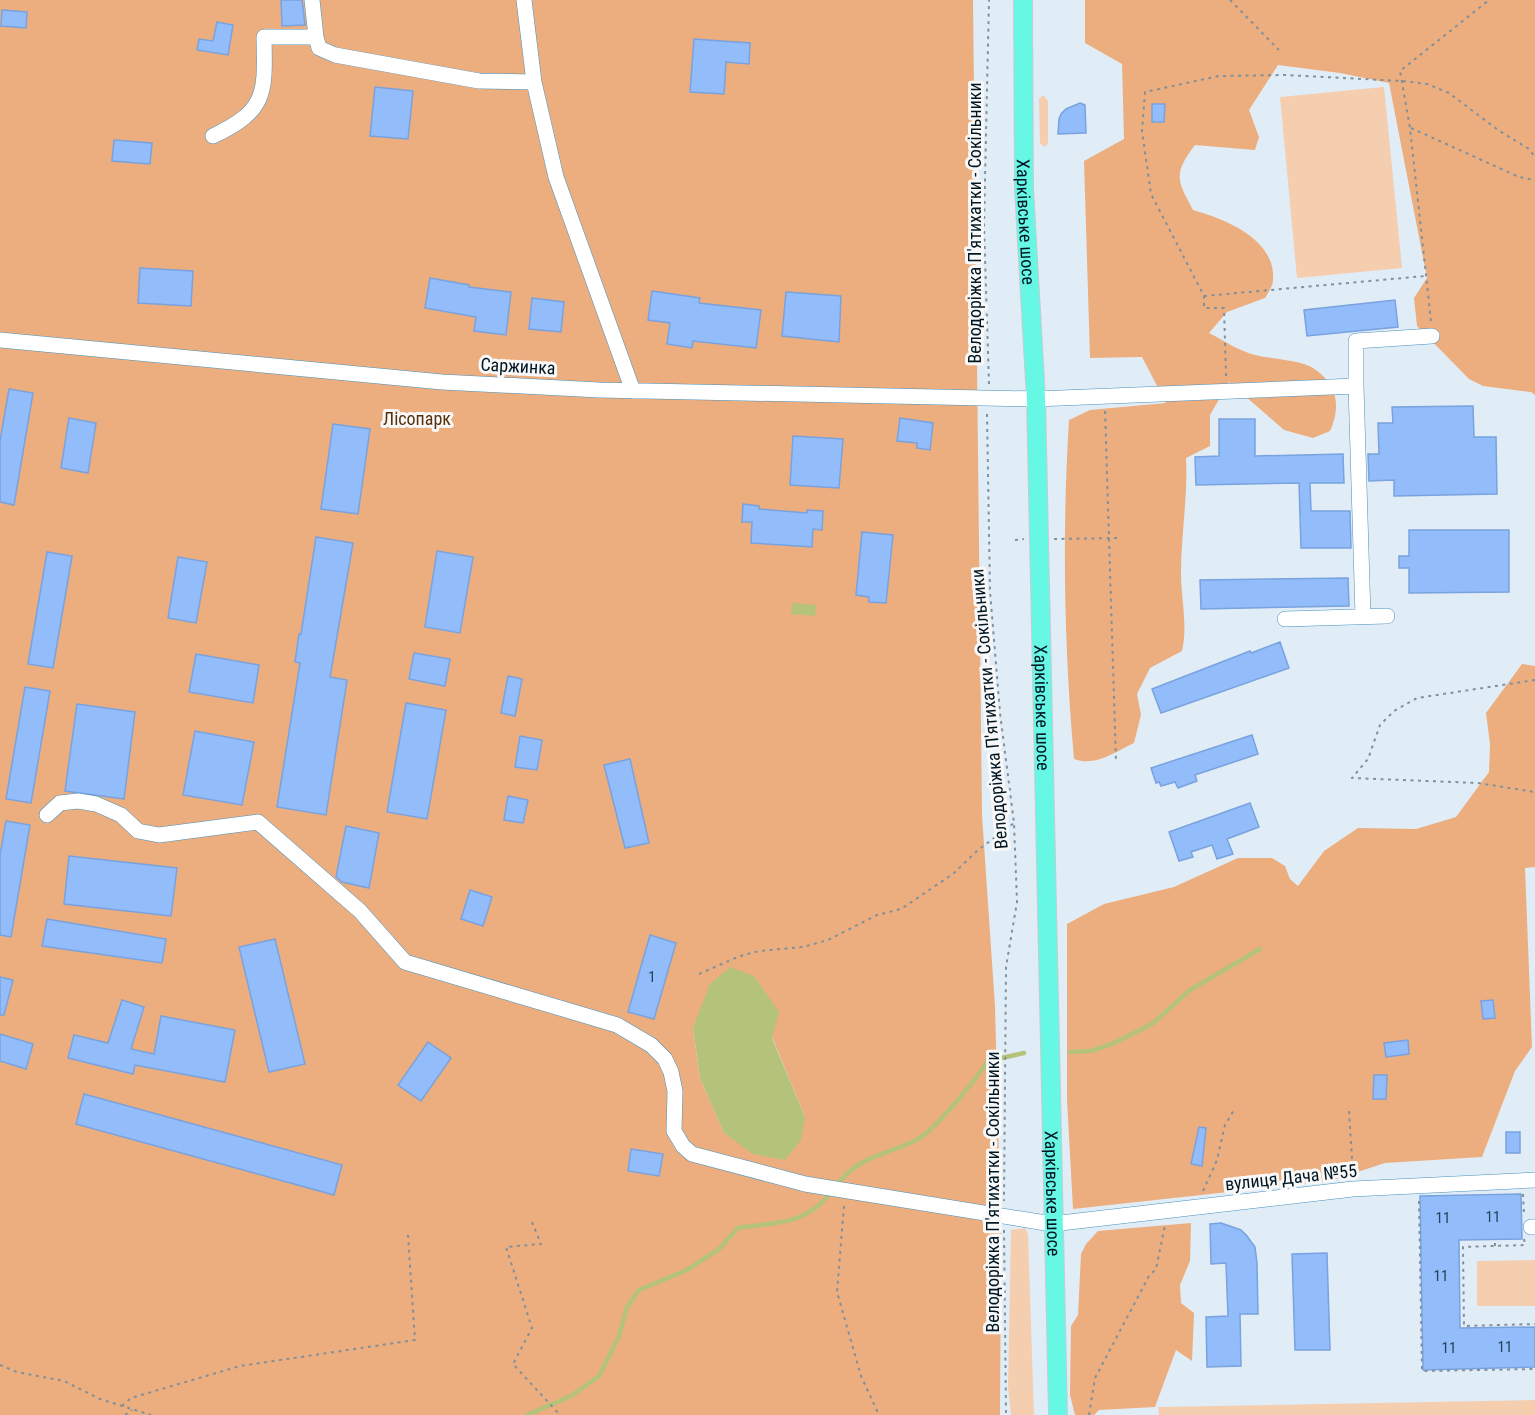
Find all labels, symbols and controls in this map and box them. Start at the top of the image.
street label: Велодоріжка П'ятихатки - Сокільники [964,82,985,364]
street label: Харківське шосе [1013,159,1040,285]
street label: Саржинка [480,354,556,378]
park label: Лісопарк [383,408,451,429]
street label: Велодоріжка П'ятихатки - Сокільники [966,568,1012,850]
street label: Харківське шосе [1031,644,1055,771]
house number: 1 [648,968,656,986]
street label: Велодоріжка П'ятихатки - Сокільники [982,1051,1003,1333]
street label: Харківське шосе [1041,1130,1065,1257]
street label: вулиця Дача №55 [1224,1160,1358,1194]
house number: 11 [1486,1208,1500,1226]
house number: 11 [1436,1209,1450,1227]
house number: 11 [1434,1267,1448,1285]
house number: 11 [1498,1338,1512,1356]
house number: 11 [1442,1339,1456,1357]

